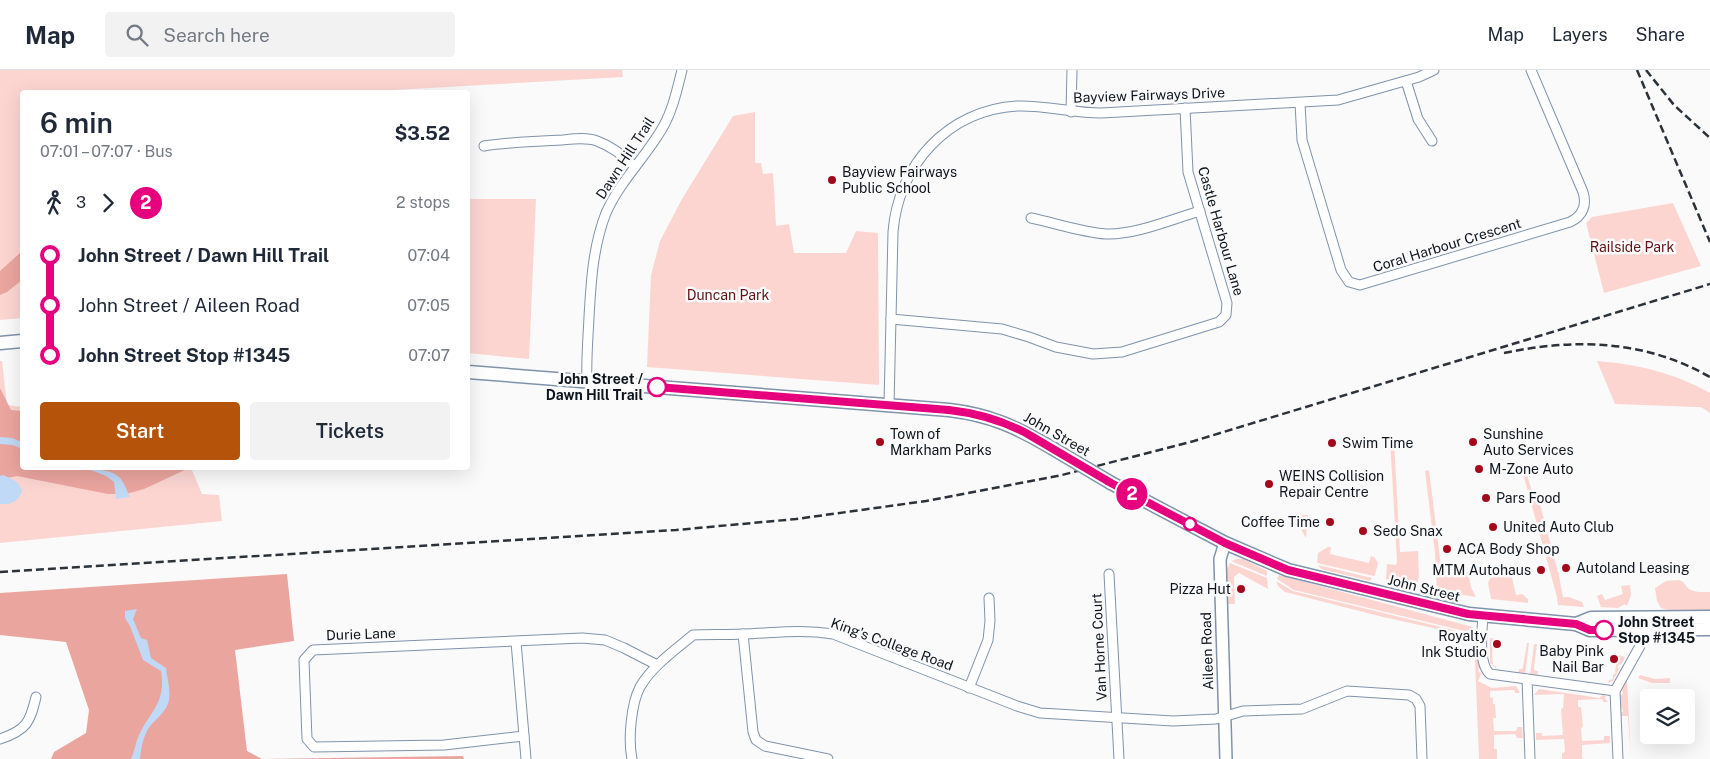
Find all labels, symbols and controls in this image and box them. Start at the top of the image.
search box [105,12,455,57]
text: Map [25,21,75,49]
icon: search [123,21,151,49]
text: Search here [163,24,270,46]
text: Map [1488,24,1524,45]
text: Layers [1552,24,1608,45]
text: Share [1636,24,1685,45]
street label: Bayview Fairways Drive [1073,84,1225,106]
text: 6 min [40,106,113,139]
street label: Dawn Hill Trail [593,114,657,202]
text: $3.52 [394,122,450,144]
text: 07:01 – 07:07 · Bus [40,142,173,161]
place label: Bayview Fairways Public School [842,164,957,196]
street label: Castle Harbour Lane [1195,165,1247,297]
marker: Bayview Fairways Public School [826,174,838,186]
icon: walk [40,189,68,217]
icon: forward [94,189,122,217]
text: 2 [140,192,152,213]
text: 3 [76,193,86,212]
text: 2 stops [396,193,450,212]
street label: Coral Harbour Crescent [1371,215,1523,275]
park label: Railside Park [1590,239,1674,255]
text: John Street / Dawn Hill Trail [78,244,329,266]
text: 07:04 [407,246,450,265]
park label: Duncan Park [687,287,769,303]
text: John Street / Aileen Road [78,294,300,316]
text: 07:05 [407,296,450,315]
text: John Street Stop #1345 [78,344,290,366]
text: 07:07 [408,346,450,365]
place label: John Street / Dawn Hill Trail [546,371,644,403]
marker: John Street / Dawn Hill Trail [647,377,667,397]
button: Start [40,402,240,460]
button: Tickets [250,402,450,460]
street label: John Street [1021,409,1093,459]
place label: Town of Markham Parks [890,426,992,458]
place label: Sunshine Auto Services [1483,426,1573,458]
place label: Swim Time [1342,435,1413,451]
marker: Town of Markham Parks [874,436,886,448]
marker: Sunshine Auto Services [1467,436,1479,448]
marker: Swim Time [1326,437,1338,449]
place label: M-Zone Auto [1489,461,1573,477]
marker: M-Zone Auto [1473,463,1485,475]
place label: WEINS Collision Repair Centre [1279,468,1384,500]
line badge: 2 [1116,478,1148,510]
marker: WEINS Collision Repair Centre [1263,478,1275,490]
text: 2 [1126,483,1138,504]
place label: Pars Food [1496,490,1561,506]
marker: Pars Food [1480,492,1492,504]
place label: Coffee Time [1241,514,1320,530]
marker: Coffee Time [1324,516,1336,528]
unlabelled marker [1183,517,1197,531]
place label: United Auto Club [1503,519,1614,535]
marker: United Auto Club [1487,521,1499,533]
place label: Sedo Snax [1373,523,1443,539]
marker: Sedo Snax [1357,525,1369,537]
place label: ACA Body Shop [1457,541,1560,557]
marker: ACA Body Shop [1441,543,1453,555]
place label: Autoland Leasing [1576,560,1690,576]
place label: MTM Autohaus [1432,562,1531,578]
marker: Autoland Leasing [1560,562,1572,574]
marker: MTM Autohaus [1535,564,1547,576]
street label: John Street [1386,571,1462,605]
place label: Pizza Hut [1170,581,1231,597]
marker: Pizza Hut [1235,583,1247,595]
street label: Van Horne Court [1088,593,1110,701]
street label: Aileen Road [1198,612,1216,690]
street label: King's College Road [829,614,955,674]
place label: John Street Stop #1345 [1618,614,1695,646]
marker: John Street Stop #1345 [1594,620,1614,640]
street label: Durie Lane [326,625,396,643]
place label: Royalty Ink Studio [1421,628,1488,660]
marker: Royalty Ink Studio [1491,638,1503,650]
place label: Baby Pink Nail Bar [1539,643,1604,675]
marker: Baby Pink Nail Bar [1608,653,1620,665]
map controls [1640,689,1695,744]
button: layers [1640,689,1695,744]

